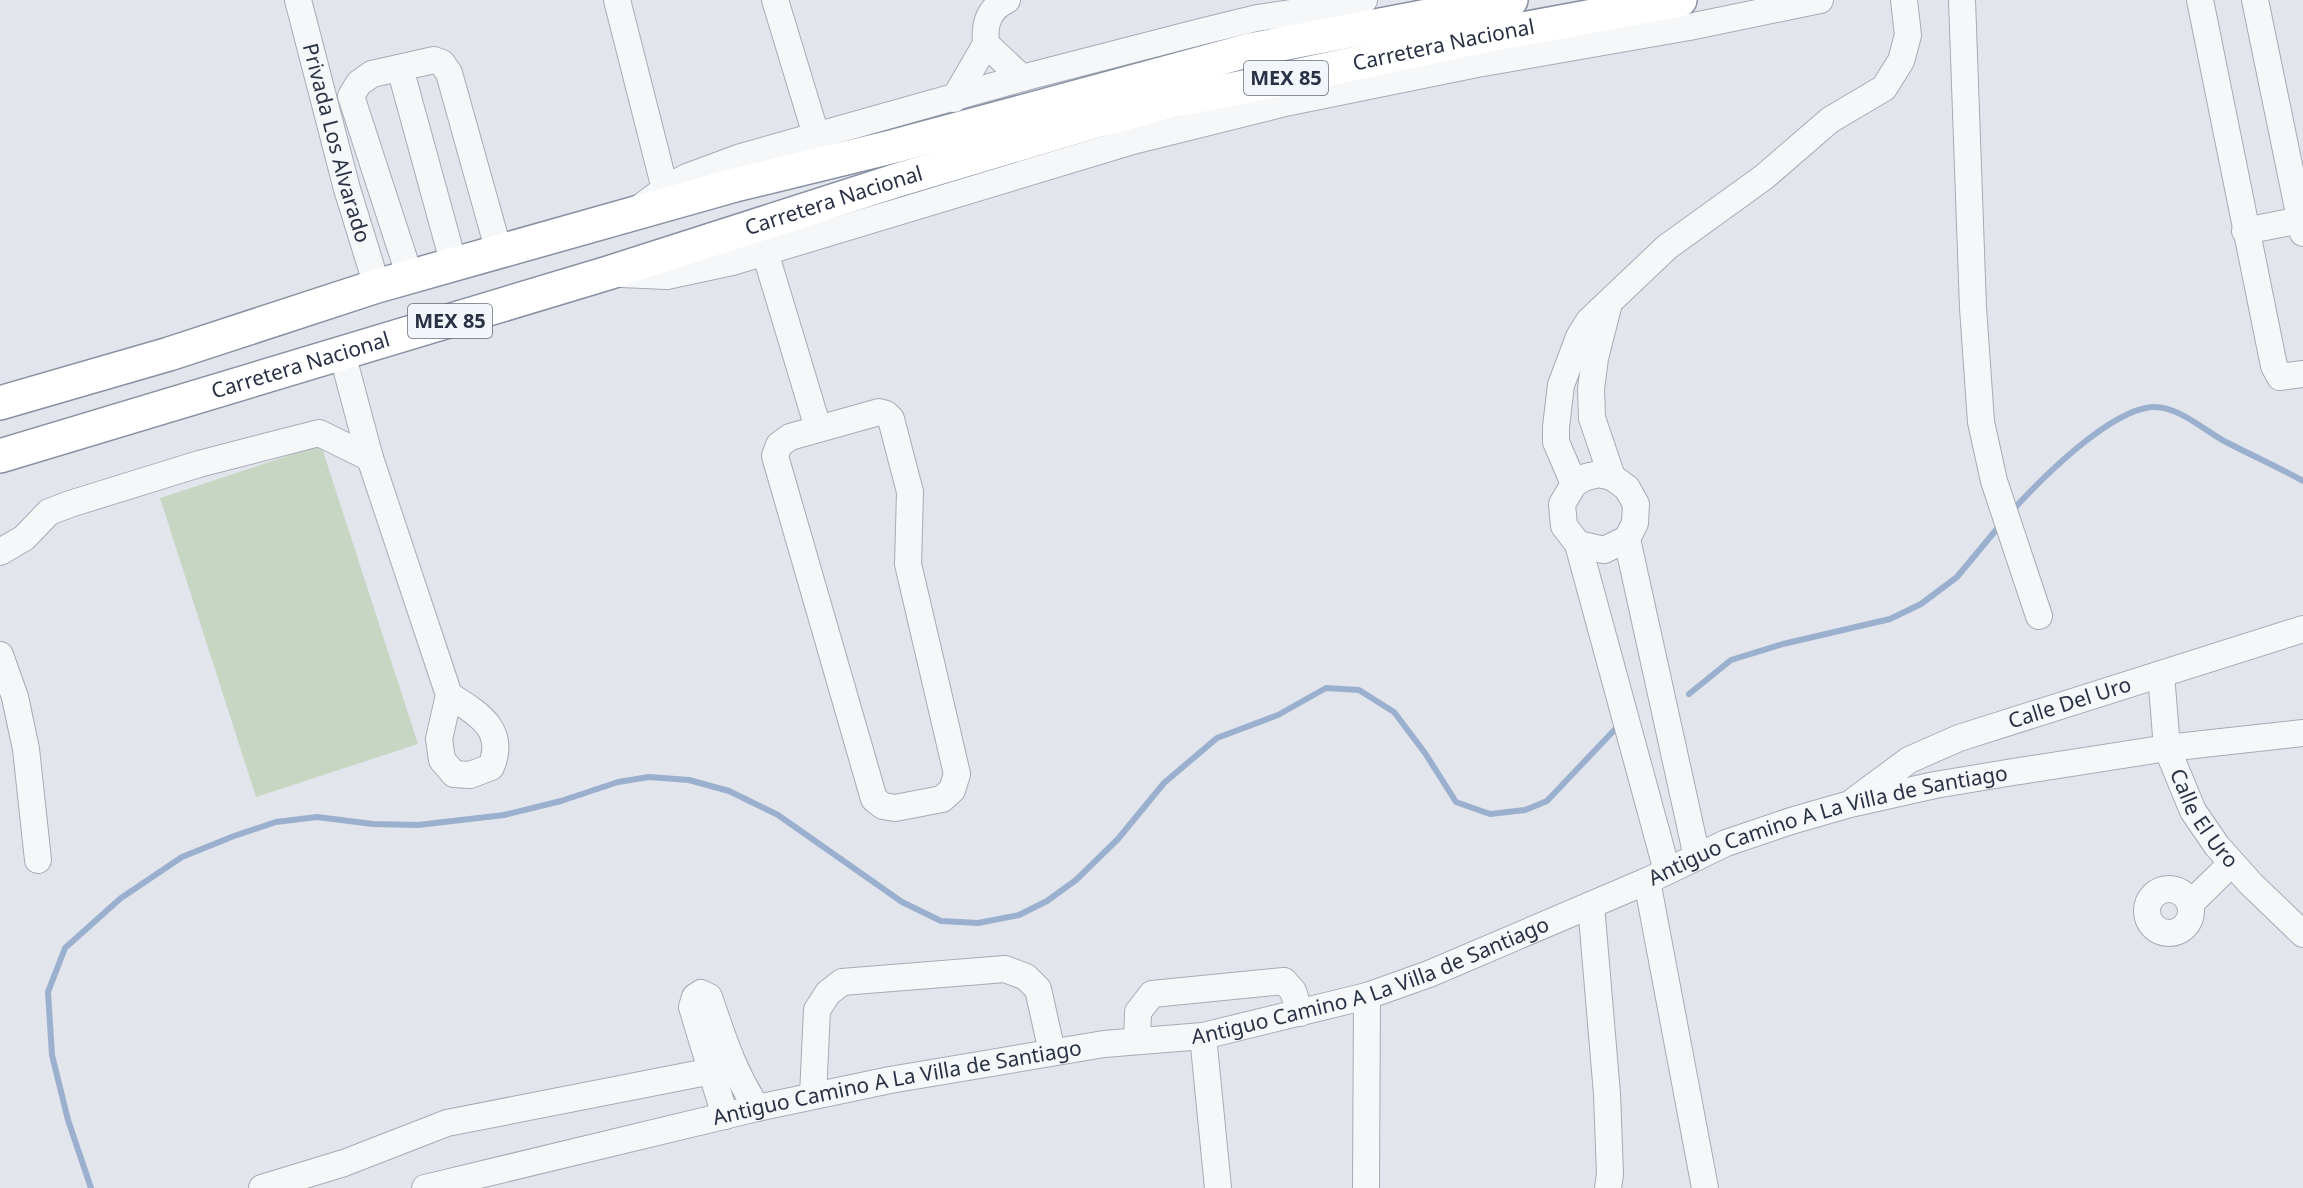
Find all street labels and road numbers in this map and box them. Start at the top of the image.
street label: Carretera Nacional [1350,12,1537,77]
street label: Privada Los Alvarado [297,40,378,246]
road number: MEX 85 [1244,61,1328,95]
street label: Carretera Nacional [741,158,926,241]
road number: MEX 85 [408,304,492,338]
street label: Carretera Nacional [208,324,393,405]
street label: Calle Del Uro [2004,669,2135,735]
street label: Antiguo Camino A La Villa de Santiago [1643,758,2010,891]
street label: Calle El Uro [2164,764,2245,873]
street label: Antiguo Camino A La Villa de Santiago [1191,910,1553,1050]
street label: Antiguo Camino A La Villa de Santiago [710,1033,1084,1131]

